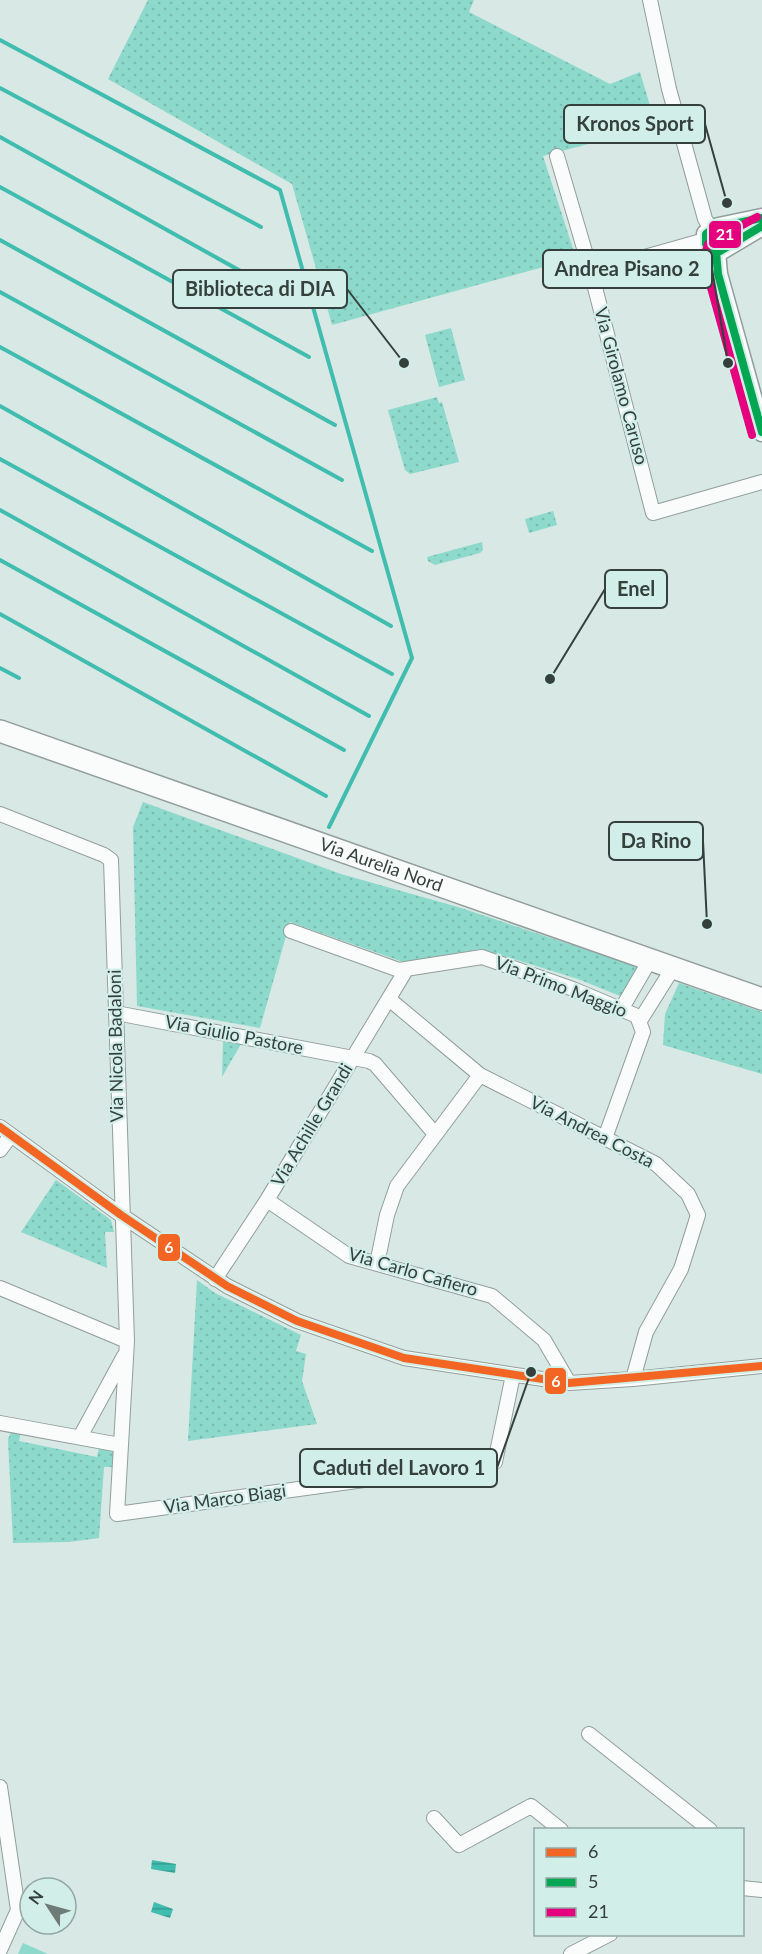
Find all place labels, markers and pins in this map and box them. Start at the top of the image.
callout: Kronos Sport [564,105,705,143]
callout: Andrea Pisano 2 [543,250,712,288]
callout: Biblioteca di DIA [173,270,347,308]
callout: Enel [605,570,667,608]
callout: Da Rino [609,822,703,860]
callout: Caduti del Lavoro 1 [300,1449,497,1487]

